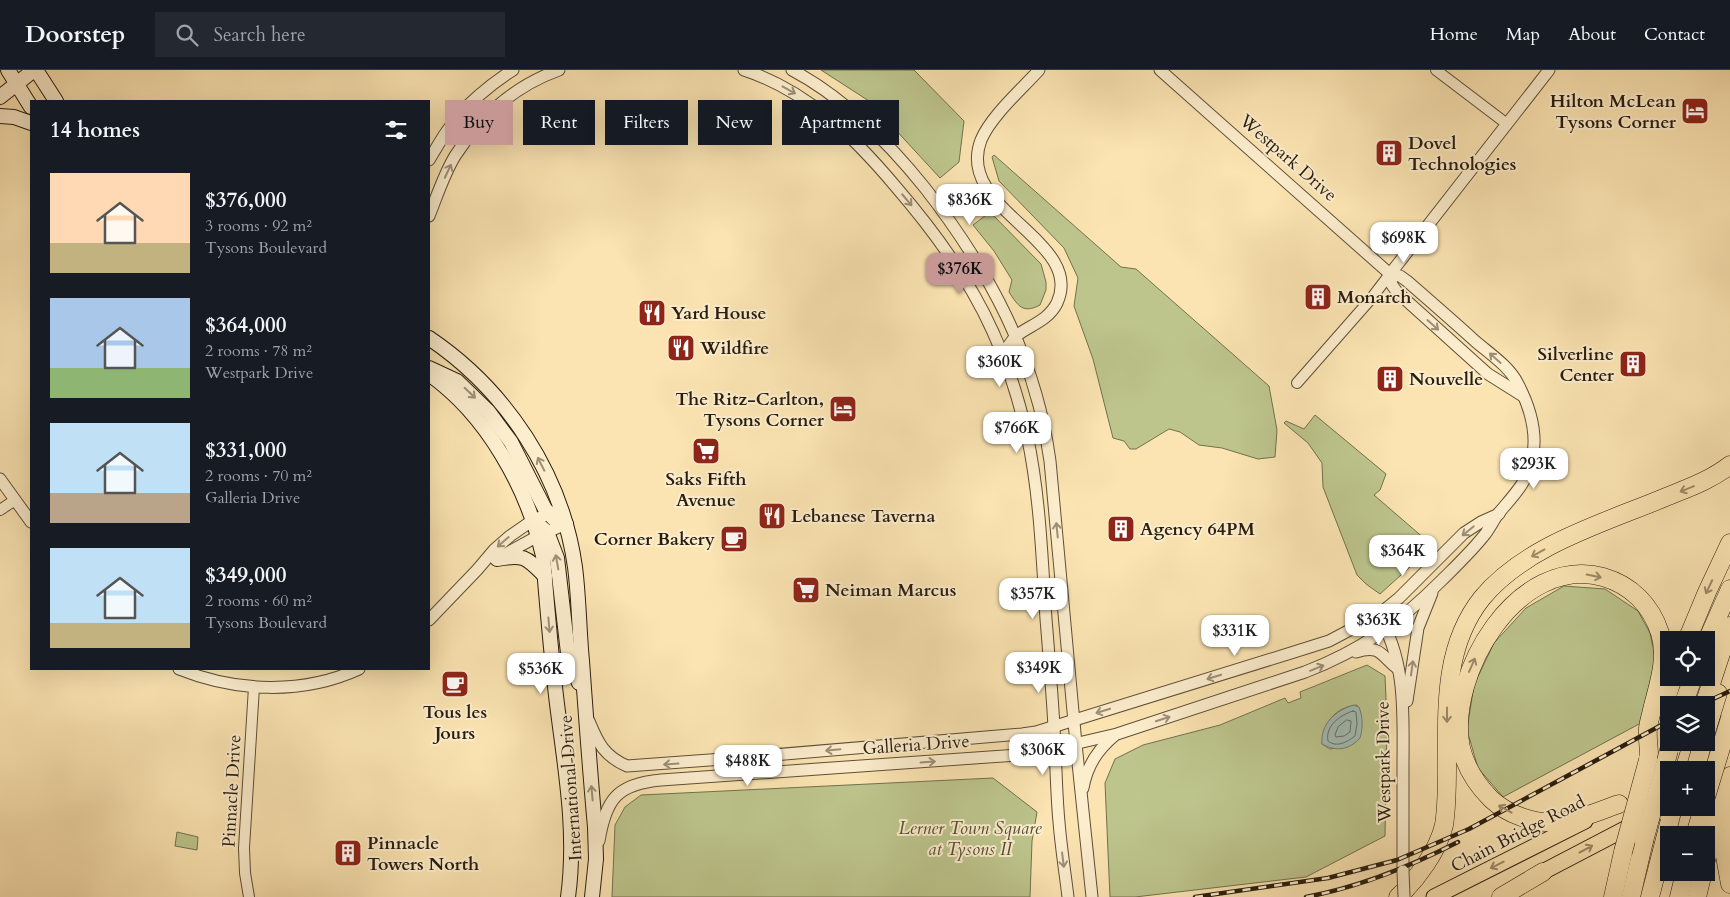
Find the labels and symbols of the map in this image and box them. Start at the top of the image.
one-way arrow [781,85,796,95]
place label: Hilton McLean Tysons Corner [1550,89,1677,135]
hotel icon: Hilton McLean Tysons Corner [1680,96,1710,126]
street label: Westpark Drive [1233,108,1342,207]
place label: Dovel Technologies [1408,131,1517,177]
building icon: Dovel Technologies [1374,138,1404,168]
one-way arrow [444,164,453,179]
pin: $836K [935,184,1005,226]
one-way arrow [901,193,913,206]
pin: $698K [1369,222,1439,264]
pin: $376K [925,252,995,295]
building icon: Monarch [1303,282,1333,312]
place label: Monarch [1337,285,1412,310]
restaurant icon: Yard House [637,298,667,328]
place label: Yard House [671,301,767,326]
one-way arrow [1427,319,1440,330]
restaurant icon: Wildfire [666,333,696,363]
place label: Wildfire [699,336,769,361]
place label: Silverline Center [1537,342,1615,388]
pin: $360K [965,346,1035,388]
building icon: Silverline Center [1618,349,1648,379]
one-way arrow [1488,352,1501,364]
building icon: Nouvelle [1375,364,1405,394]
place label: Nouvelle [1409,367,1483,392]
one-way arrow [464,387,476,399]
place label: The Ritz-Carlton, Tysons Corner [675,387,825,433]
hotel icon: The Ritz-Carlton, Tysons Corner [828,394,858,424]
pin: $766K [982,412,1052,454]
supermarket icon: Saks Fifth Avenue [691,436,721,466]
pin: $293K [1499,448,1569,490]
one-way arrow [536,457,546,472]
place label: Saks Fifth Avenue [666,467,746,513]
one-way arrow [1680,485,1695,494]
restaurant icon: Lebanese Taverna [757,501,787,531]
place label: Lebanese Taverna [791,504,935,529]
building icon: Agency 64PM [1106,514,1136,544]
place label: Agency 64PM [1140,517,1255,542]
one-way arrow [1052,522,1062,538]
cafe icon: Corner Bakery [719,524,749,554]
one-way arrow [1461,526,1474,537]
place label: Corner Bakery [594,527,716,552]
pin: $364K [1368,534,1438,577]
one-way arrow [496,537,509,548]
one-way arrow [1532,548,1546,558]
one-way arrow [552,555,562,571]
one-way arrow [1586,571,1602,581]
supermarket icon: Neiman Marcus [791,575,821,605]
place label: Neiman Marcus [825,578,956,603]
pin: $357K [998,578,1068,620]
one-way arrow [1704,579,1714,594]
pin: $363K [1344,604,1414,646]
pin: $331K [1200,614,1270,657]
one-way arrow [544,617,554,633]
pin: $536K [506,652,576,695]
pin: $349K [1004,652,1074,694]
one-way arrow [1468,658,1478,673]
one-way arrow [1407,660,1417,676]
one-way arrow [1309,662,1324,672]
cafe icon: Tous les Jours [440,669,470,699]
one-way arrow [1206,673,1222,683]
place label: Tous les Jours [423,700,487,746]
street label: Westpark Drive [1370,701,1398,824]
one-way arrow [1095,707,1111,717]
one-way arrow [1442,707,1452,723]
street label: International Drive [553,714,589,862]
one-way arrow [1155,714,1171,724]
street label: Galleria Drive [862,729,970,761]
street label: Pinnacle Drive [217,734,247,848]
pin: $306K [1008,734,1078,776]
pin: $488K [713,744,783,787]
one-way arrow [825,745,841,755]
one-way arrow [920,758,936,767]
one-way arrow [663,759,679,768]
one-way arrow [587,785,596,801]
street label: Chain Bridge Road [1447,789,1590,879]
one-way arrow [1498,804,1513,814]
park label: Lerner Town Square at Tysons II [898,816,1043,862]
place label: Pinnacle Towers North [367,831,479,877]
building icon: Pinnacle Towers North [333,838,363,868]
one-way arrow [1579,844,1594,854]
one-way arrow [1059,852,1069,868]
one-way arrow [1490,861,1505,870]

